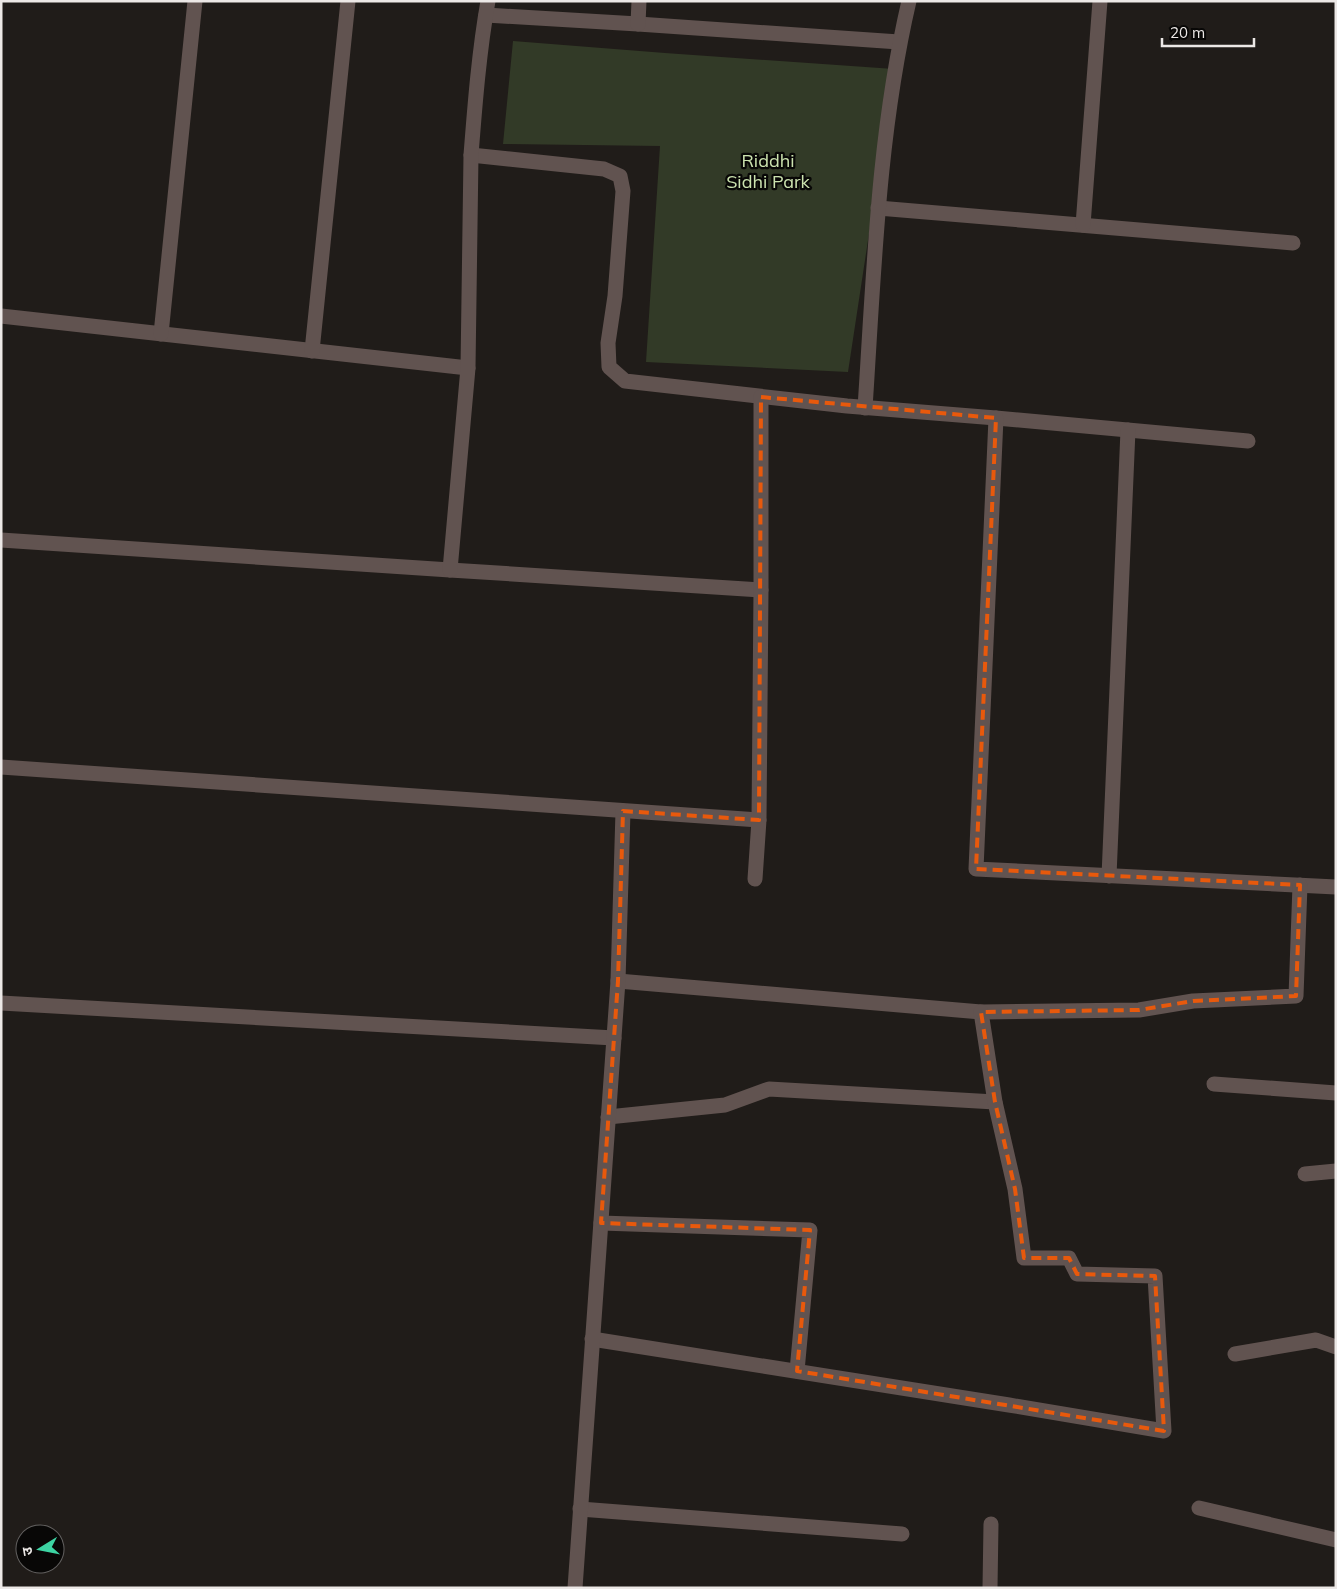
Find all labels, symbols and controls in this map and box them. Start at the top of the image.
scale bar [1162,15,1254,47]
text: 20 m [1170,23,1205,42]
park label: Riddhi Sidhi Park [726,149,811,193]
north arrow [15,1524,65,1574]
text: उ [17,1545,37,1557]

